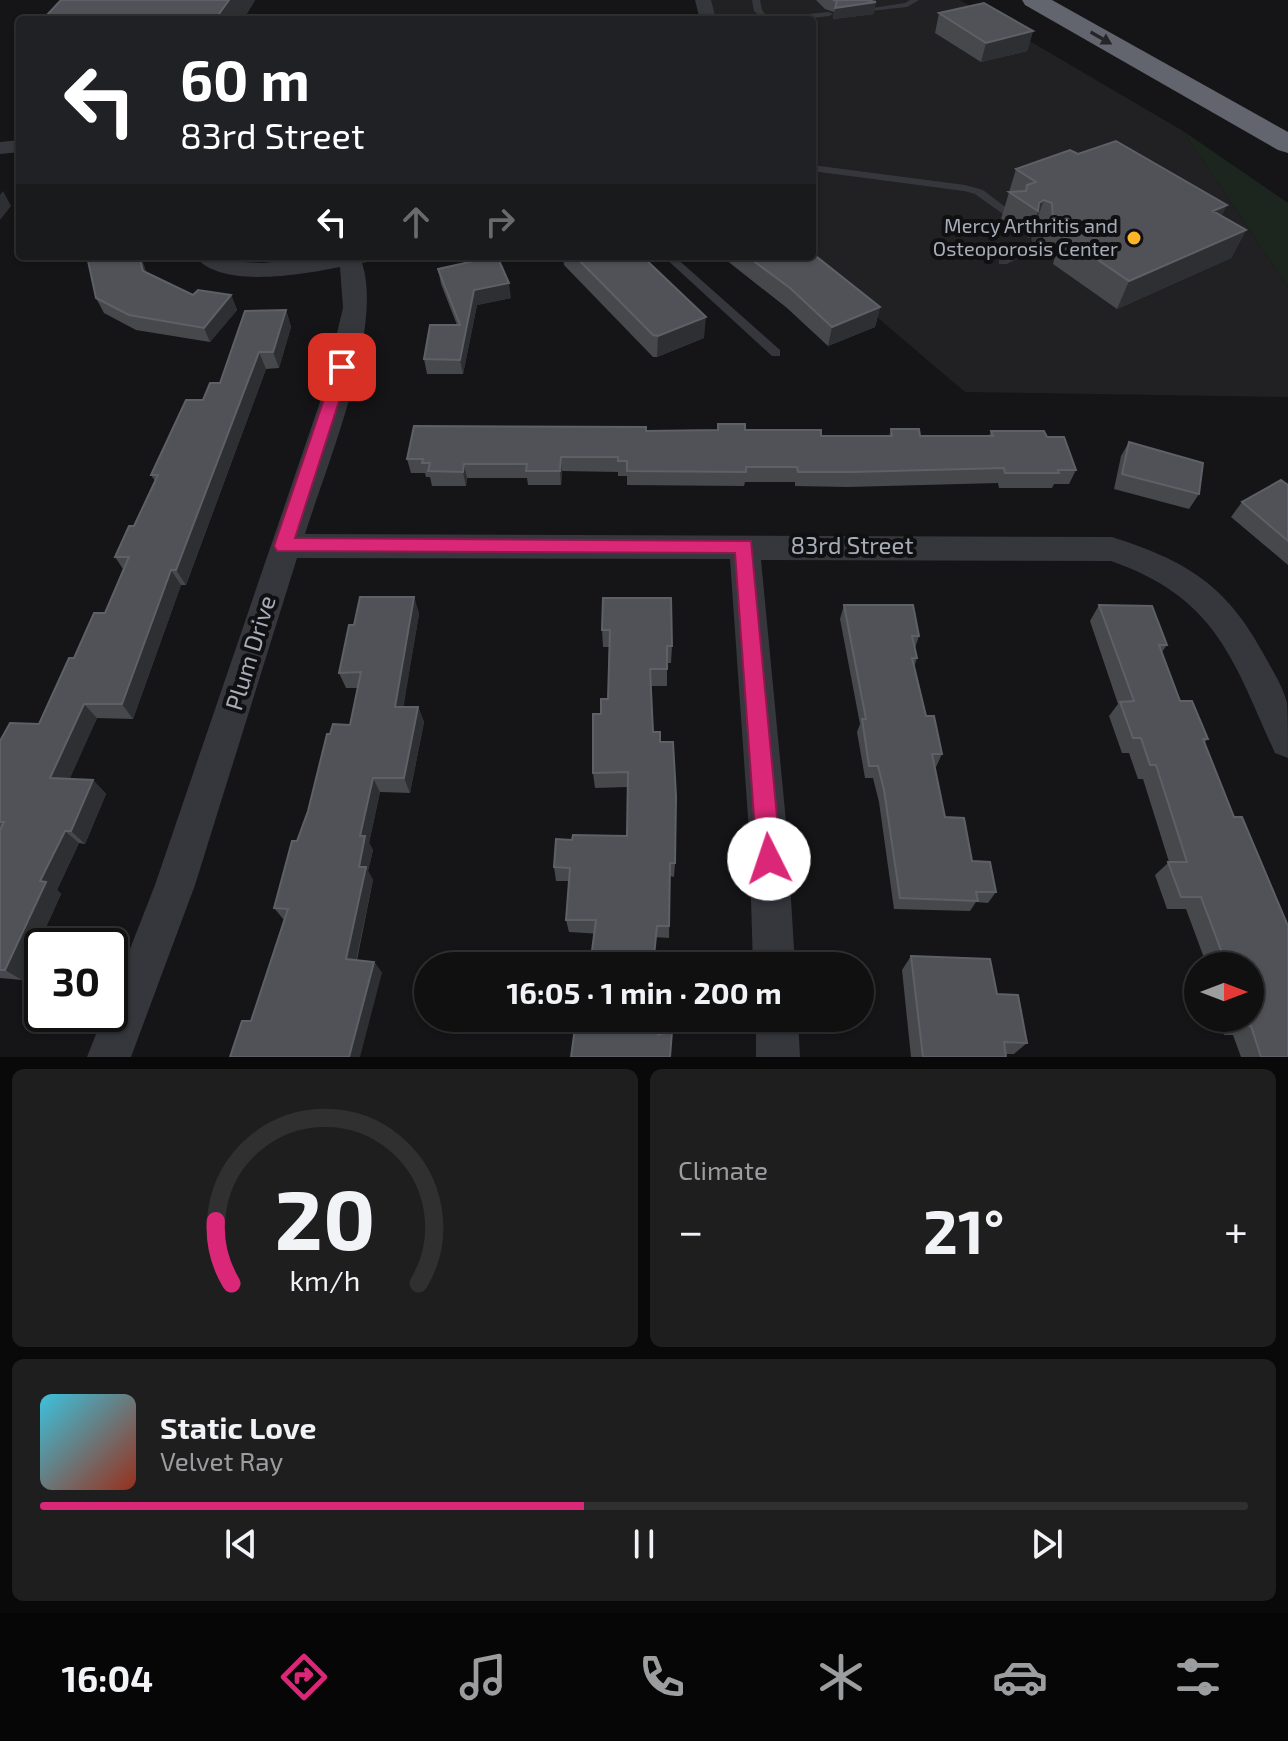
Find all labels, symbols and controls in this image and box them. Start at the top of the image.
one-way arrow [1090,32,1113,45]
text: 60 m [180,45,310,112]
icon: left [48,48,152,152]
text: 83rd Street [180,113,365,156]
icon: left [310,200,354,244]
icon: ahead [394,200,438,244]
icon: right [478,200,522,244]
place label: Mercy Arthritis and Osteoporosis Center [933,213,1118,260]
marker: Mercy Arthritis and Osteoporosis Center [1125,229,1143,247]
pin [308,333,376,401]
icon: arrive [320,345,364,389]
street label: 83rd Street [790,530,914,559]
street label: Plum Drive [218,592,281,713]
position arrow [727,817,811,901]
speed limit sign: 30 [24,928,128,1032]
north arrow [1184,952,1264,1032]
map controls [1184,952,1264,1032]
text: 16:05 · 1 min · 200 m [506,974,782,1010]
text: Climate [678,1154,768,1185]
text: 20 [275,1167,375,1267]
text: 21° [923,1194,1004,1266]
text: − [678,1203,704,1256]
text: + [1224,1203,1248,1256]
text: km/h [290,1262,360,1297]
text: Static Love [160,1409,316,1445]
text: Velvet Ray [160,1445,283,1476]
icon: previous [219,1522,263,1566]
icon: pause [622,1522,666,1566]
icon: next [1025,1522,1069,1566]
icon: directions [276,1649,332,1705]
icon: music [455,1649,511,1705]
icon: phone [634,1649,690,1705]
icon: climate [813,1649,869,1705]
icon: car [992,1649,1048,1705]
icon: filters [1170,1649,1226,1705]
text: 16:04 [61,1656,153,1699]

